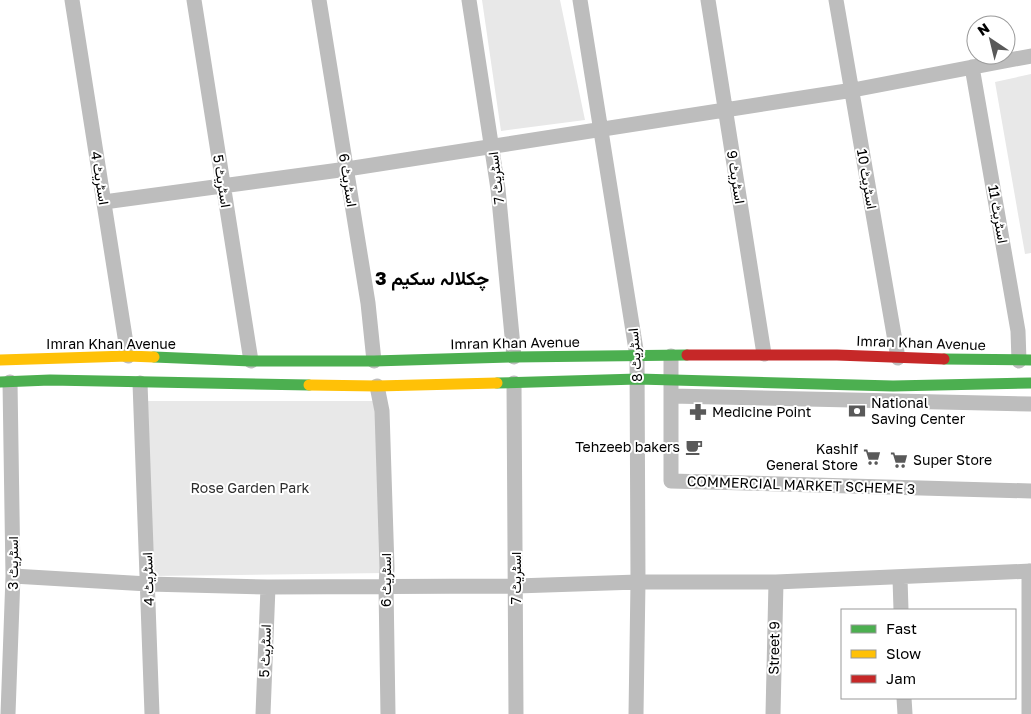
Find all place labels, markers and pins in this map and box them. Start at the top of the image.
place label: National Saving Center [871,394,966,427]
bank icon: National Saving Center [847,401,867,421]
pharmacy icon: Medicine Point [688,402,708,422]
place label: Medicine Point [712,403,811,420]
cafe icon: Tehzeeb bakers [684,437,704,457]
place label: Tehzeeb bakers [575,438,680,455]
place label: Kashif General Store [766,440,858,473]
supermarket icon: Kashif General Store [862,447,882,467]
supermarket icon: Super Store [889,450,909,470]
place label: Super Store [913,451,992,468]

